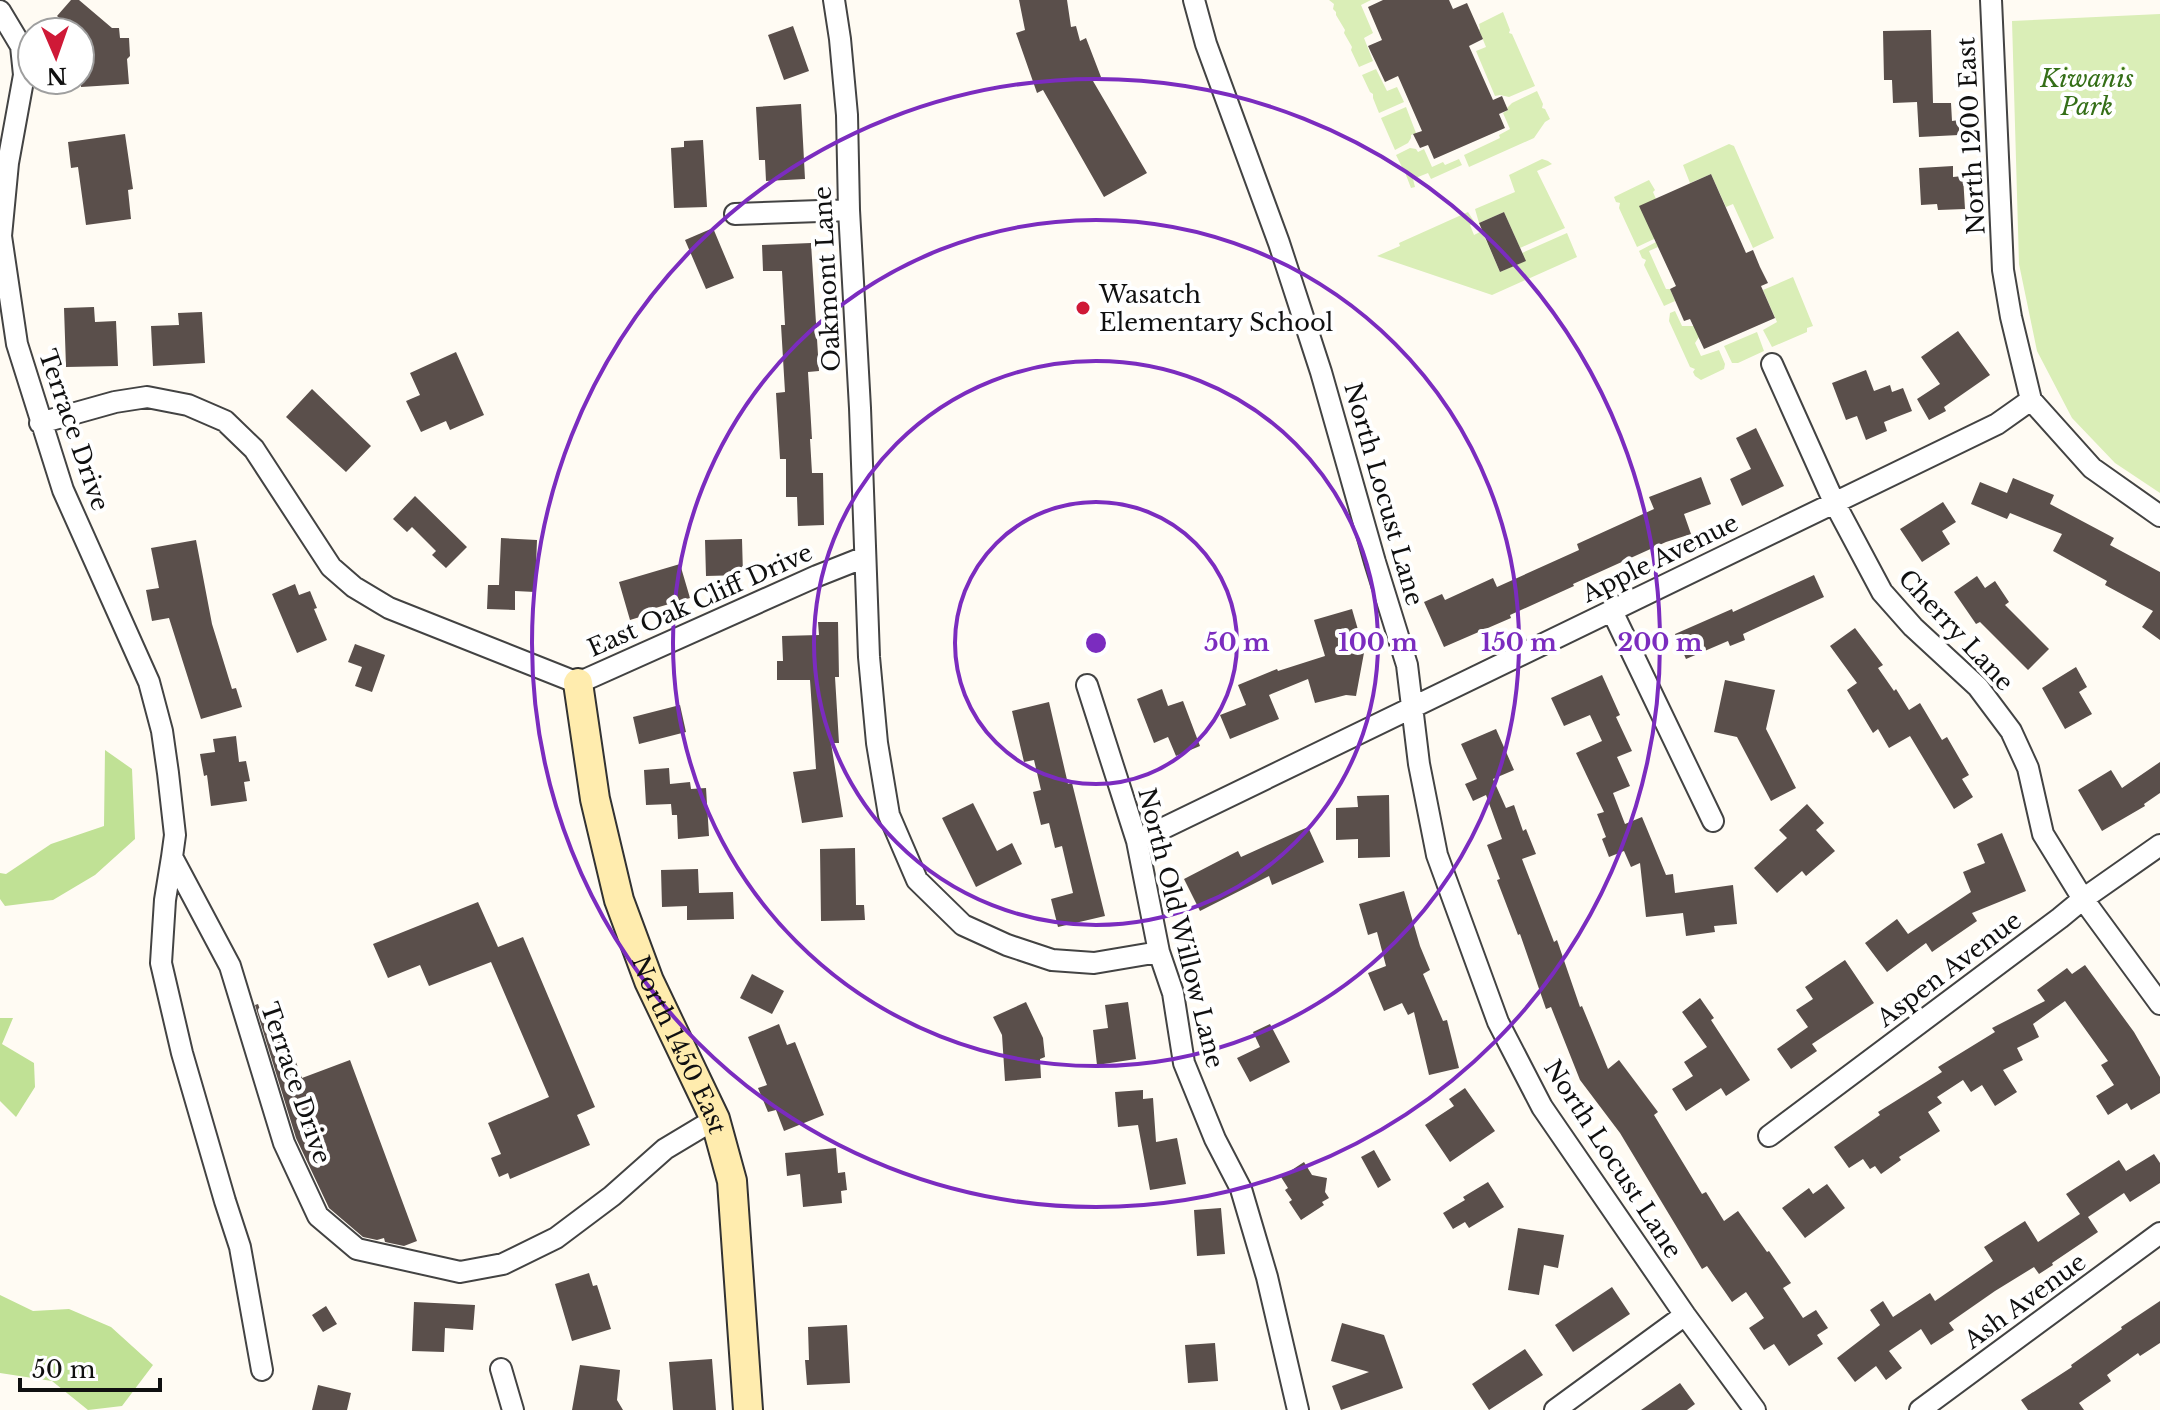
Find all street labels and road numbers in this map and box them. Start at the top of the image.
street label: North 1200 East [1951,36,1991,236]
street label: Oakmont Lane [808,186,846,372]
street label: Terrace Drive [33,346,115,514]
street label: North Locust Lane [1338,379,1430,609]
street label: Apple Avenue [1576,508,1743,609]
street label: East Oak Cliff Drive [583,537,817,663]
street label: Cherry Lane [1893,563,2019,697]
street label: North Old Willow Lane [1132,785,1230,1071]
street label: Aspen Avenue [1870,905,2027,1033]
street label: North 1450 East [626,951,733,1137]
street label: Terrace Drive [255,999,337,1167]
street label: North Locust Lane [1538,1054,1688,1264]
street label: Ash Avenue [1958,1247,2091,1355]

